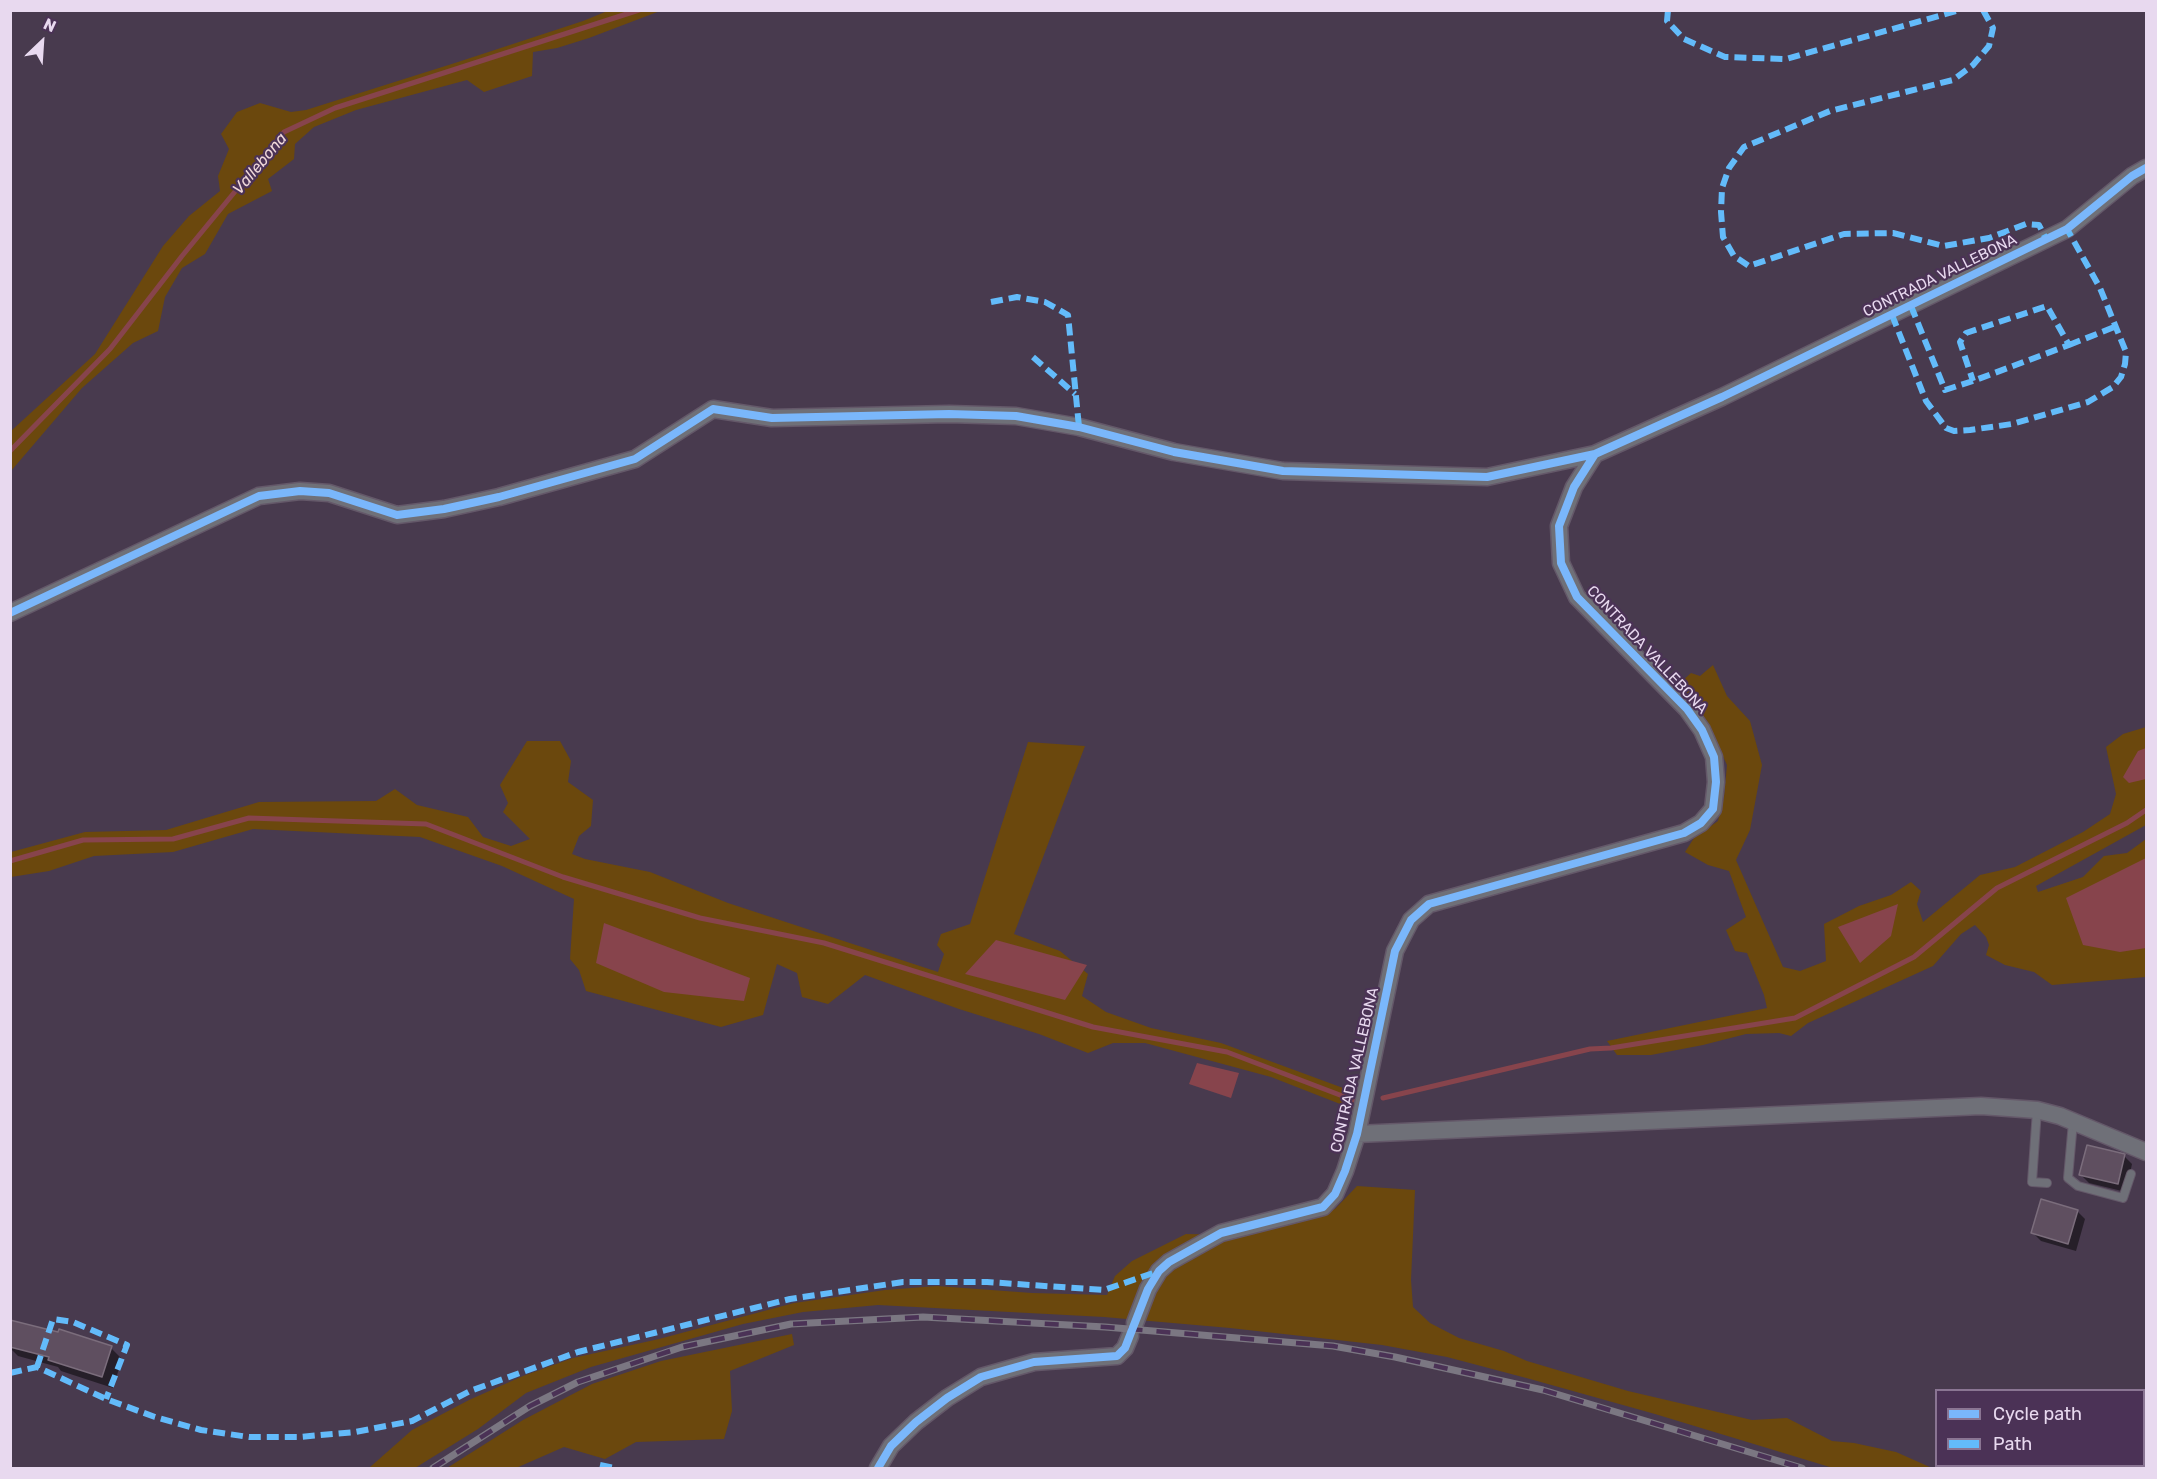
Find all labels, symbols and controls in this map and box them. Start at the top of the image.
north arrow [12,12,72,72]
text: N [41,14,59,36]
water label: Vallebona [229,129,291,199]
street label: CONTRADA VALLEBONA [1860,231,2020,321]
street label: CONTRADA VALLEBONA [1583,582,1711,718]
street label: CONTRADA VALLEBONA [1327,986,1383,1154]
legend [1935,1389,2145,1467]
text: Cycle path [1993,1403,2082,1425]
text: Path [1993,1433,2032,1455]

